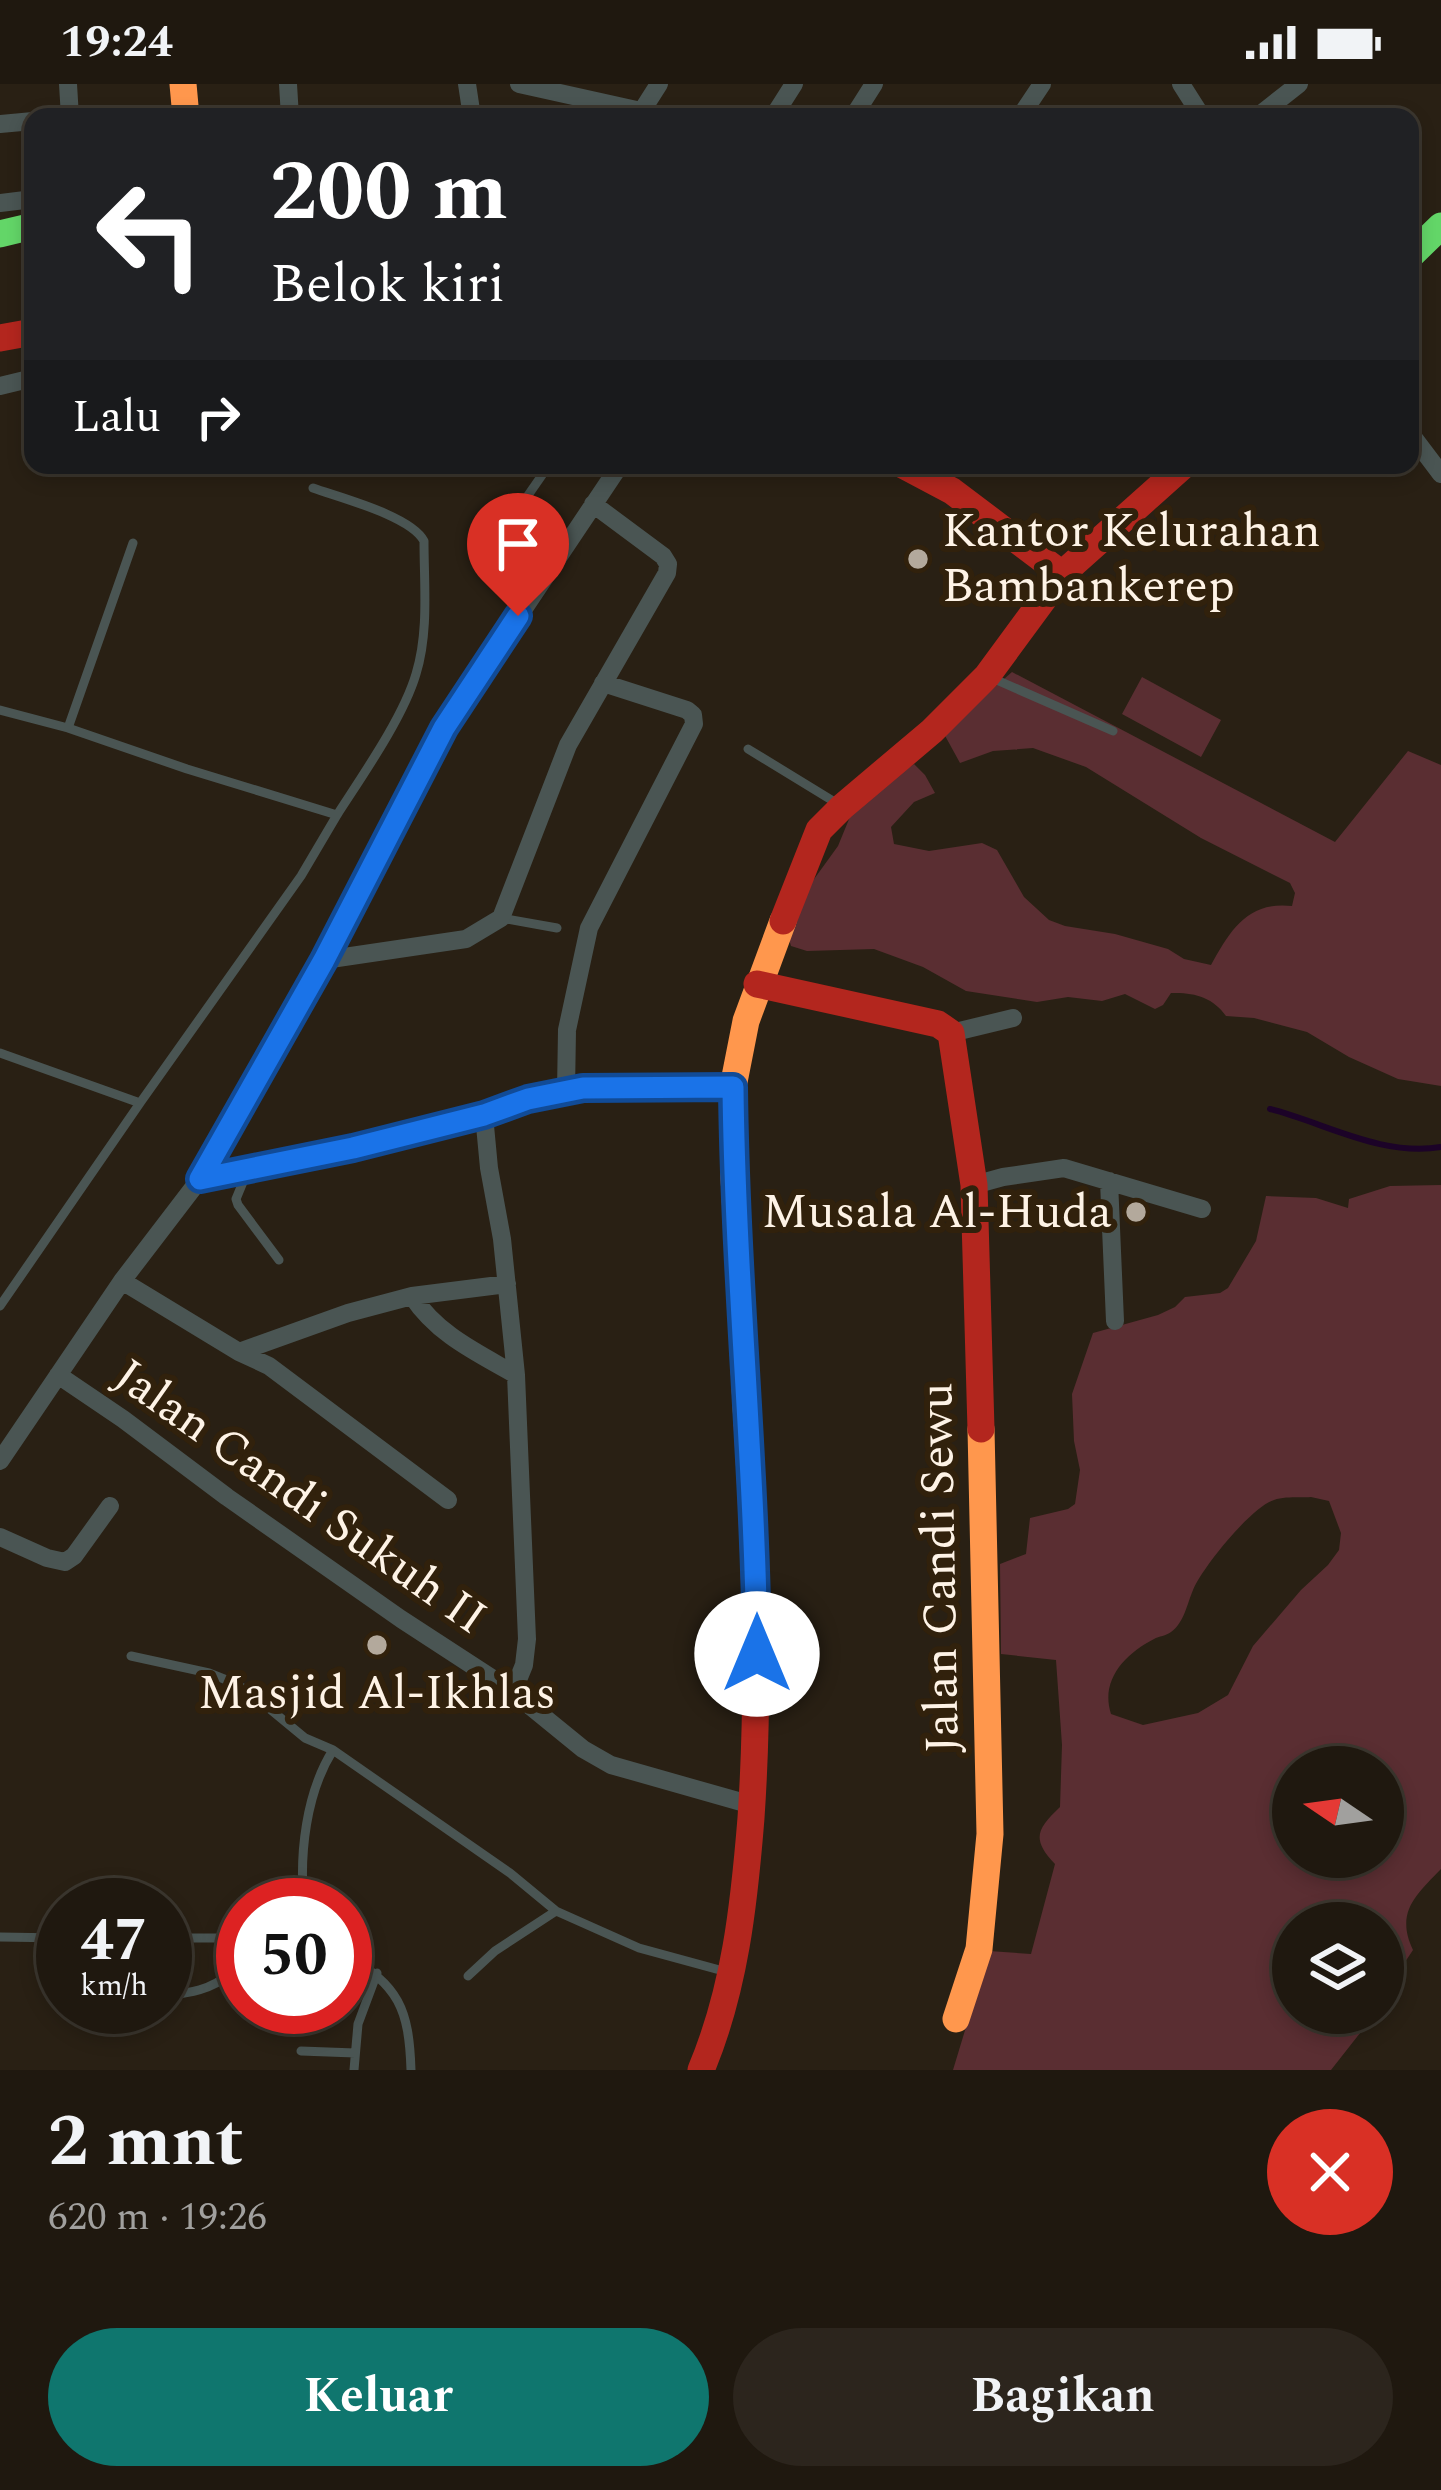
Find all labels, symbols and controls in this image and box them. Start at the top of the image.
text: 19:24 [60,8,173,77]
text: 200 m [270,129,508,257]
icon: left [72,156,228,312]
text: Belok kiri [270,244,505,326]
text: Lalu [72,383,161,452]
icon: right [185,384,251,450]
pin [467,493,569,616]
place label: Kantor Kelurahan Bambankerep [942,495,1321,623]
icon: arrive [485,511,551,577]
marker: Kantor Kelurahan Bambankerep [905,546,931,572]
place label: Musala Al-Huda [762,1176,1112,1249]
marker: Musala Al-Huda [1123,1199,1149,1225]
street label: Jalan Candi Sukuh II [98,1341,502,1653]
street label: Jalan Candi Sewu [900,1382,980,1754]
position arrow [694,1591,820,1717]
marker: Masjid Al-Ikhlas [364,1632,390,1658]
place label: Masjid Al-Ikhlas [198,1657,556,1730]
north arrow [1272,1746,1404,1878]
map controls [1272,1746,1404,2034]
speed limit sign: 50 [216,1878,372,2034]
text: 47 [80,1895,148,1987]
button: layers [1272,1902,1404,2034]
text: km/h [80,1963,148,2009]
text: 2 mnt [48,2088,244,2197]
button: close [1267,2109,1393,2235]
text: 620 m · 19:26 [48,2188,267,2247]
button: Keluar [48,2328,709,2466]
button: Bagikan [733,2328,1393,2466]

